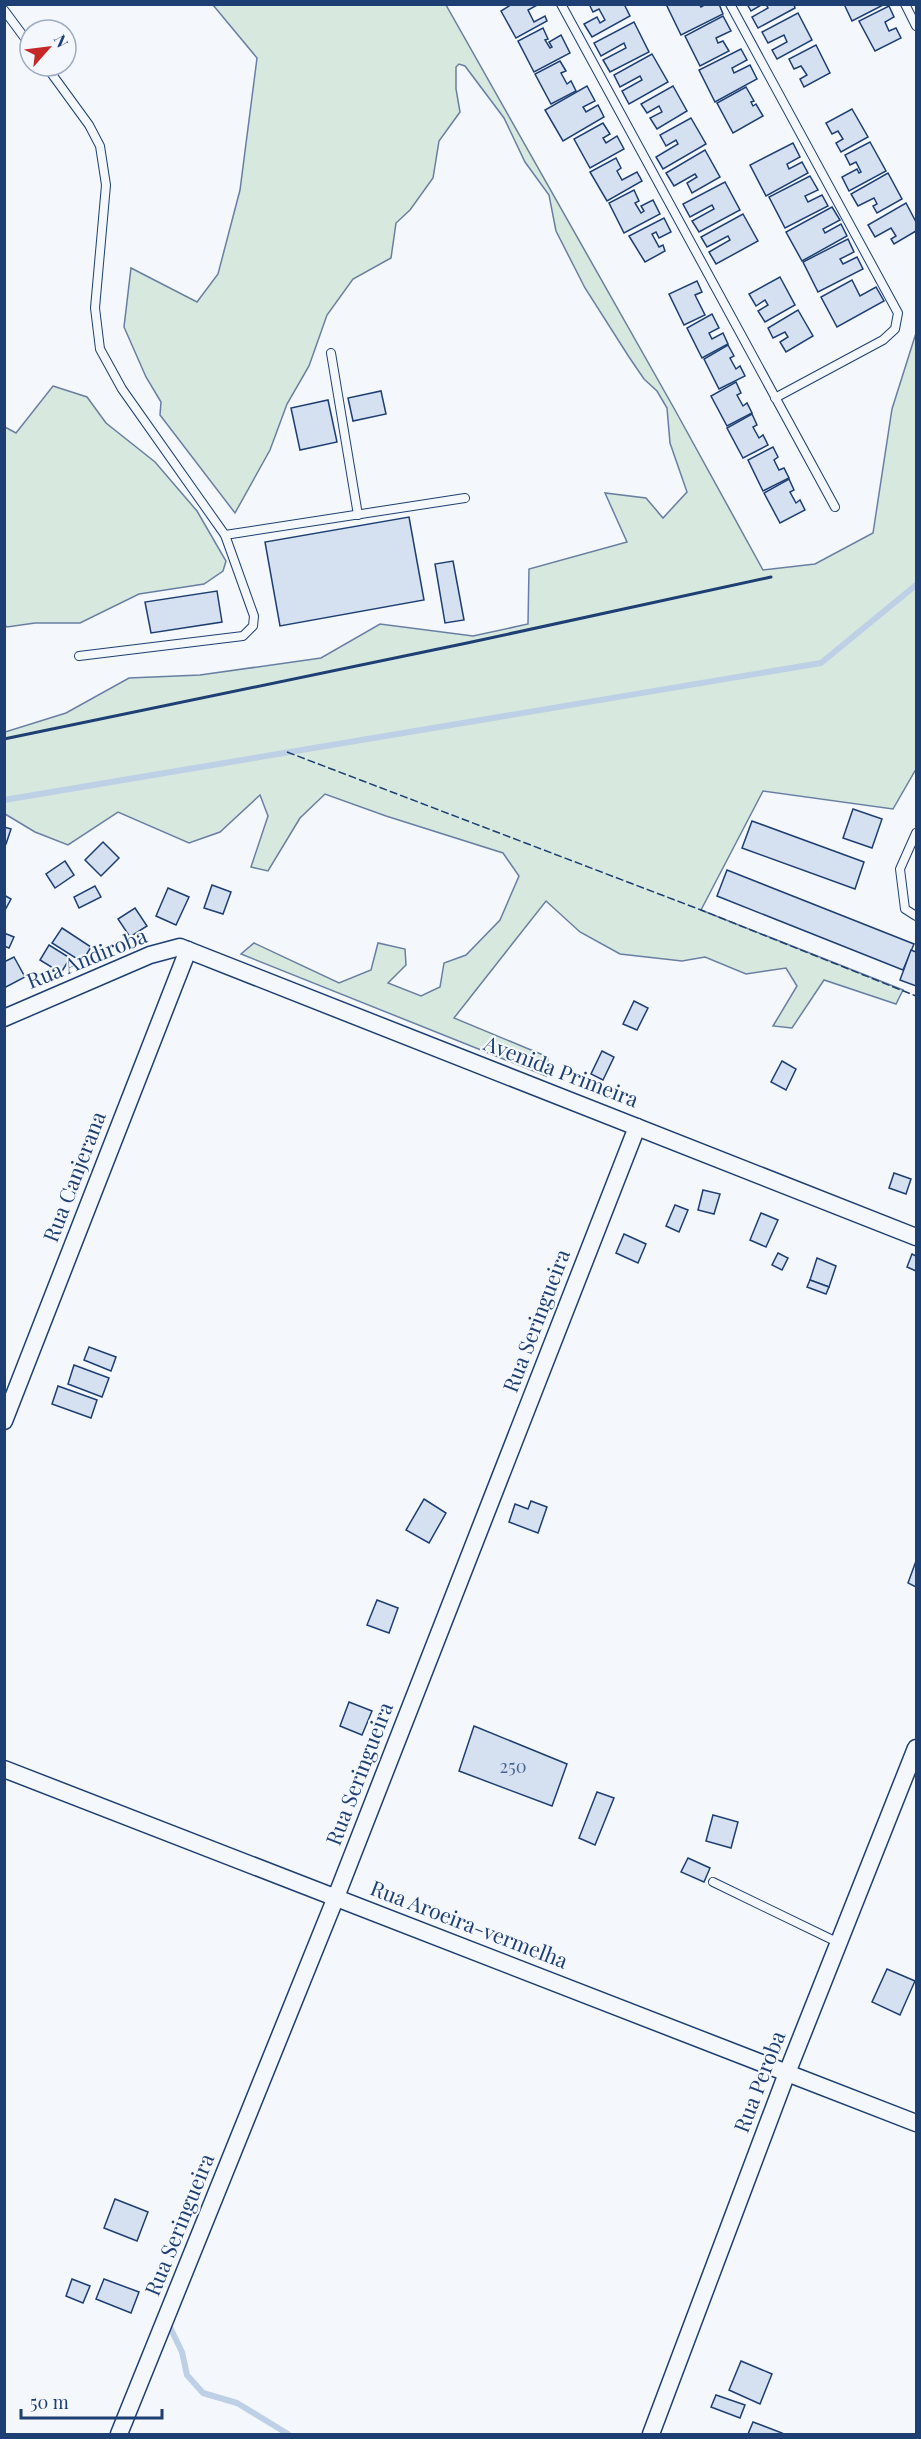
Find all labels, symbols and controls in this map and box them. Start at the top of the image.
north arrow [18,18,78,78]
text: N [50,31,74,51]
street label: Rua Andiroba [22,920,151,994]
street label: Avenida Primeira [480,1027,643,1113]
street label: Rua Canjerana [35,1106,111,1246]
street label: Rua Seringueira [495,1244,575,1396]
street label: Rua Seringueira [318,1697,398,1849]
house number: 250 [500,1754,526,1778]
street label: Rua Aroeira-vermelha [367,1873,573,1974]
street label: Rua Peroba [726,2026,791,2136]
street label: Rua Seringueira [137,2149,220,2299]
scale bar [21,2382,162,2420]
text: 50 m [30,2390,69,2414]

